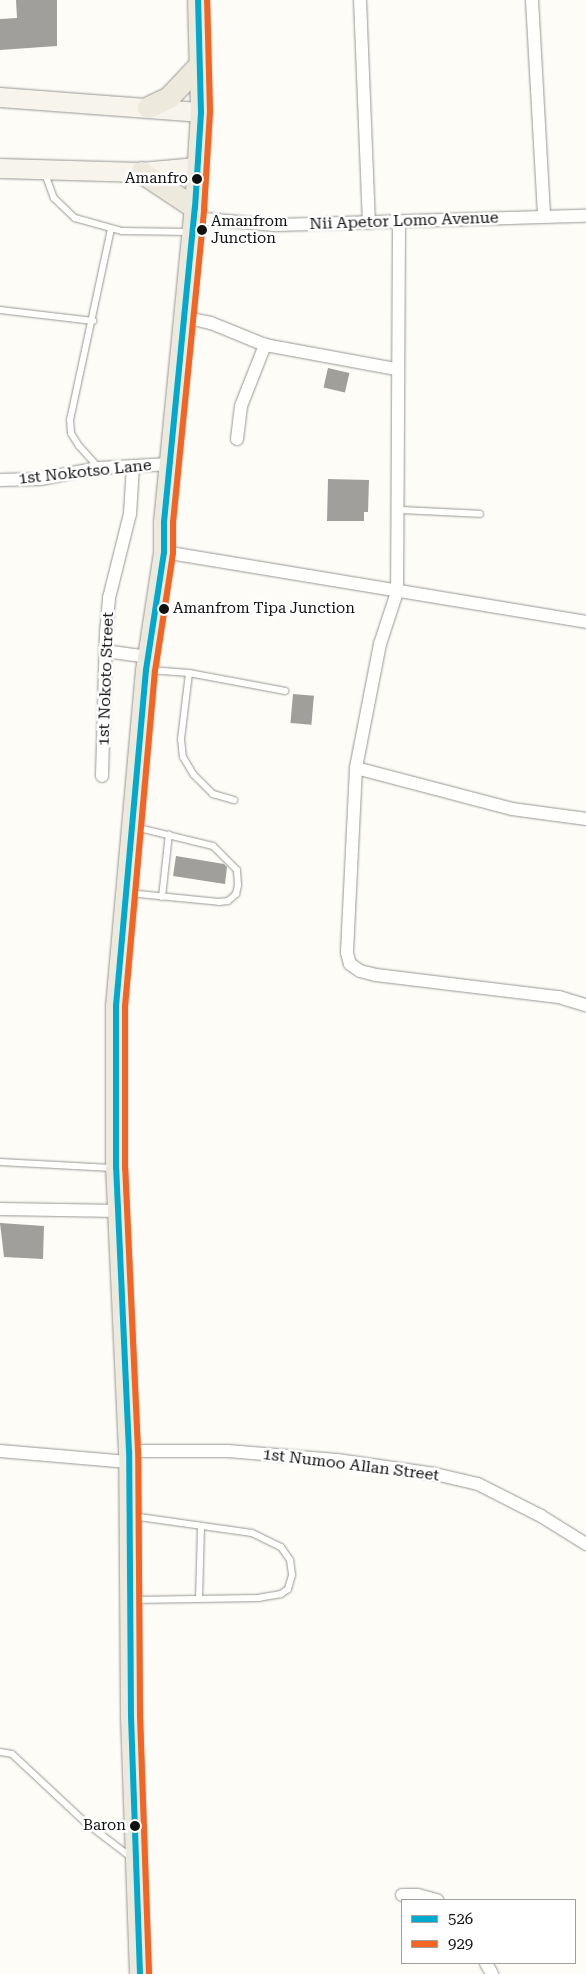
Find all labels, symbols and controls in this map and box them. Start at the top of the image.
place label: Amanfro [125,170,188,188]
marker: Amanfro [192,174,202,184]
street label: Nii Apetor Lomo Avenue [309,208,499,234]
place label: Amanfrom Junction [211,212,288,247]
marker: Amanfrom Junction [197,225,207,235]
street label: 1st Nokotso Lane [17,455,153,489]
place label: Amanfrom Tipa Junction [173,600,355,618]
marker: Amanfrom Tipa Junction [159,604,169,614]
street label: 1st Nokoto Street [94,612,118,746]
street label: 1st Numoo Allan Street [262,1445,440,1485]
place label: Baron [83,1817,126,1835]
marker: Baron [130,1821,140,1831]
legend [401,1899,576,1964]
text: 526 [448,1910,473,1928]
text: 929 [448,1935,473,1953]

